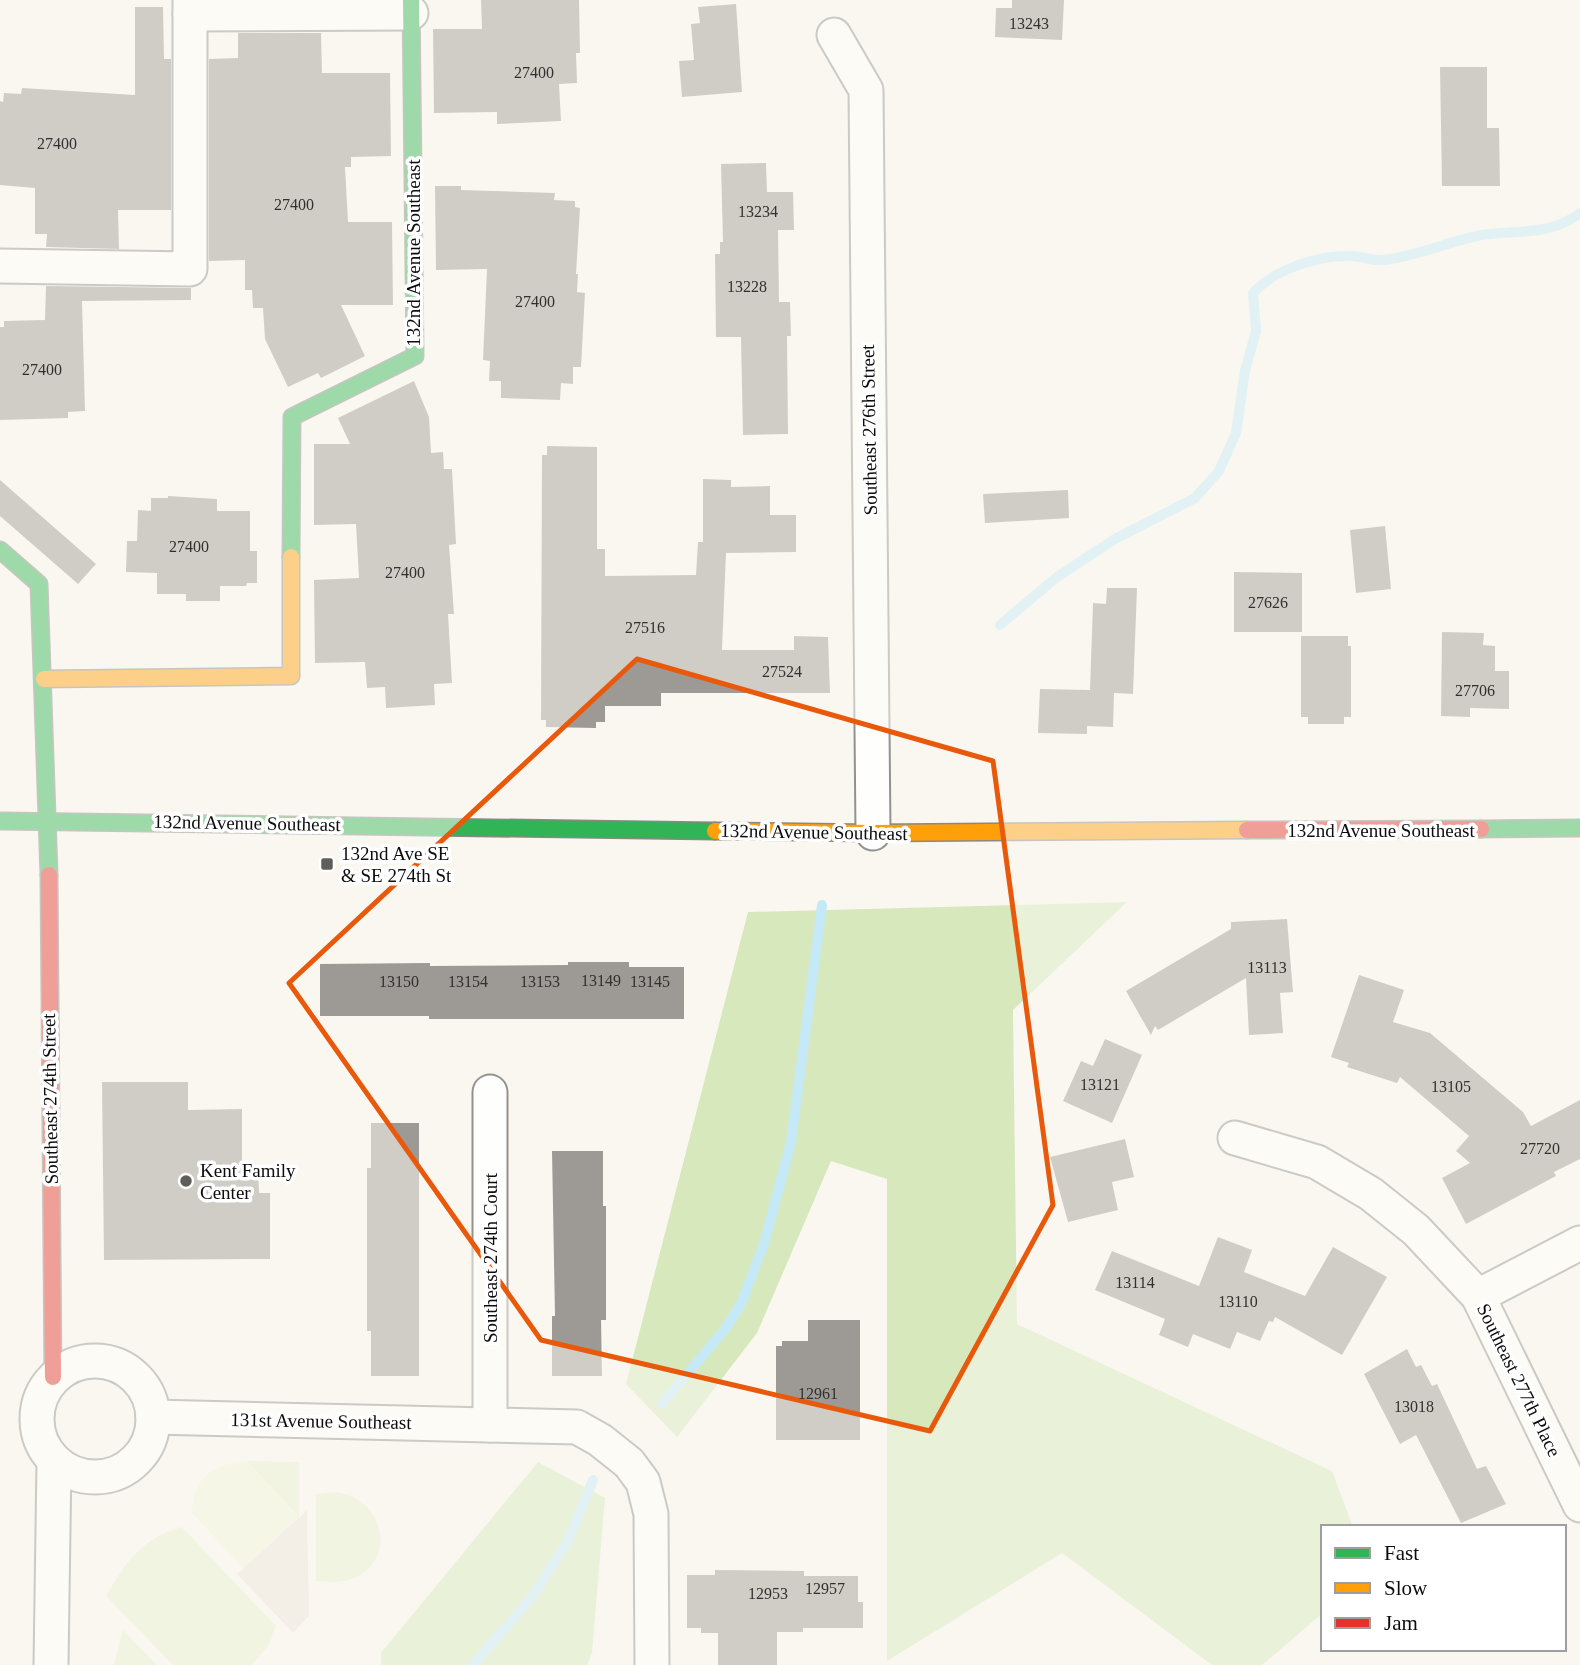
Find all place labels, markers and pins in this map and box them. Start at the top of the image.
place label: 132nd Ave SE & SE 274th St [341,843,452,886]
marker: 132nd Ave SE & SE 274th St [319,856,335,872]
place label: Kent Family Center [200,1160,296,1203]
marker: Kent Family Center [178,1173,194,1189]

